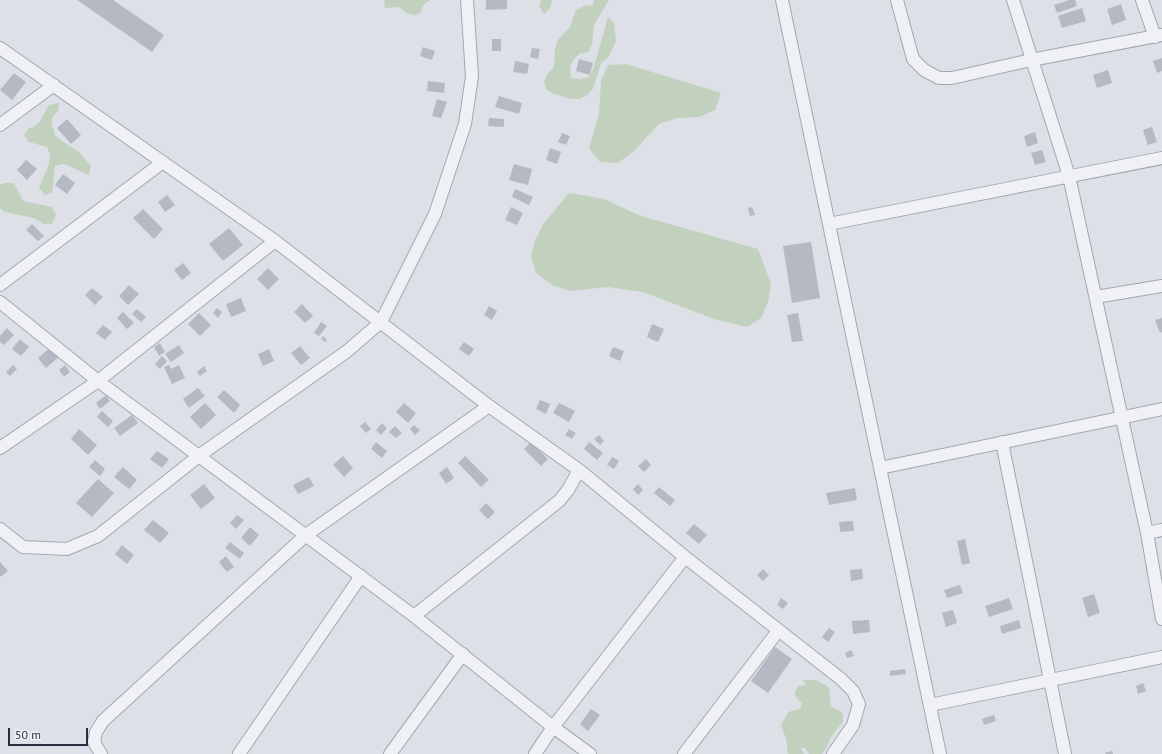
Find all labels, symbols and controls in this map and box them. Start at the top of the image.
scale bar [10,720,90,746]
text: 50 m [15,727,41,742]

